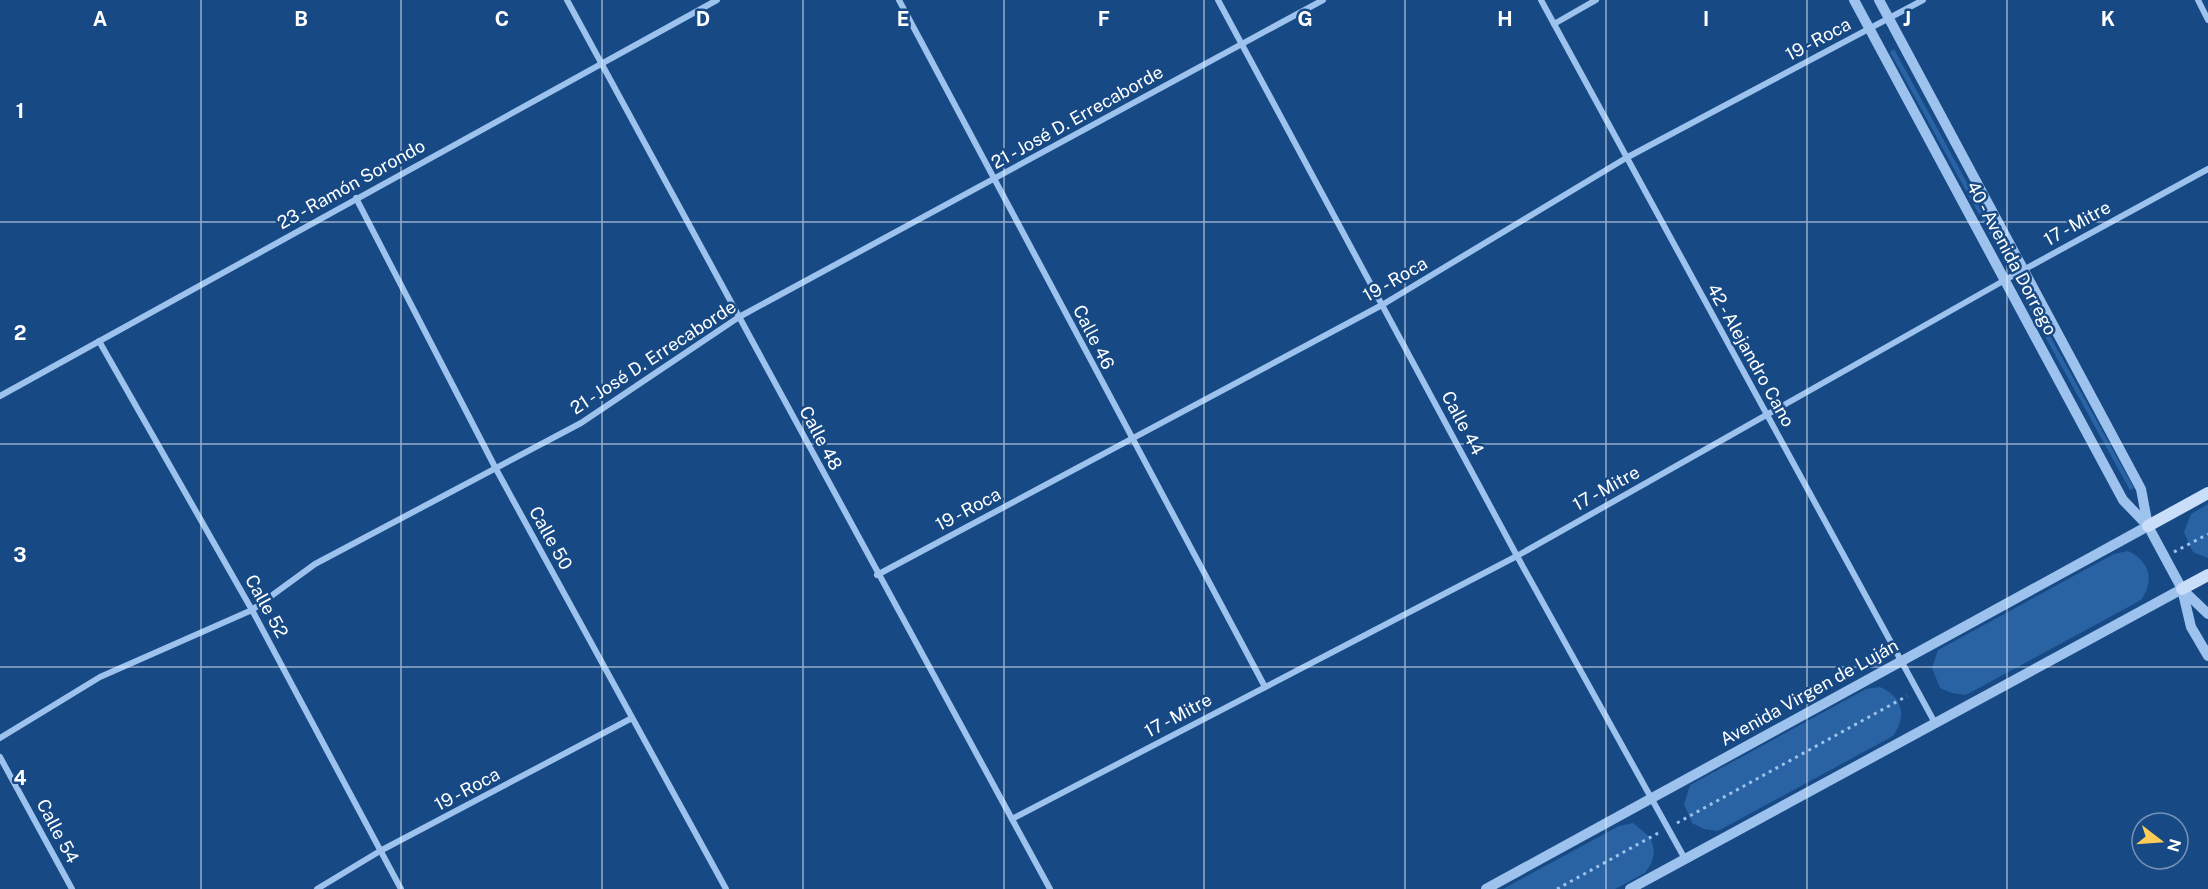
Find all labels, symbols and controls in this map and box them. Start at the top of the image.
text: A [93,7,107,31]
text: B [294,7,308,31]
text: C [495,7,509,31]
text: D [696,7,710,31]
text: E [897,7,909,31]
text: F [1098,7,1110,31]
text: G [1297,7,1313,31]
text: H [1497,7,1513,31]
text: I [1703,7,1709,31]
text: J [1903,7,1911,31]
text: K [2101,7,2115,31]
street label: 19 - Roca [1782,13,1854,65]
street label: 21 - José D. Errecaborde [987,61,1167,173]
text: 1 [16,99,24,123]
street label: 23 - Ramón Sorondo [273,135,429,233]
street label: 40 - Avenida Dorrego [1962,177,2062,339]
street label: 17 - Mitre [2040,196,2114,250]
street label: 19 - Roca [1359,252,1431,306]
street label: 42 - Alejandro Cano [1703,280,1799,430]
street label: 21 - José D. Errecaborde [566,296,740,418]
street label: Calle 46 [1069,301,1119,373]
text: 2 [14,321,26,345]
street label: Calle 44 [1437,387,1489,459]
street label: Calle 48 [795,402,847,474]
street label: 17 - Mitre [1569,461,1643,515]
street label: 19 - Roca [932,483,1004,535]
street label: Calle 50 [525,503,577,573]
text: 3 [13,543,27,567]
street label: Calle 52 [241,571,293,641]
street label: Avenida Virgen de Luján [1716,634,1902,750]
street label: 17 - Mitre [1141,689,1215,741]
street label: 19 - Roca [431,763,503,815]
text: 4 [13,766,27,790]
street label: Calle 54 [32,795,84,867]
north arrow [2130,811,2190,871]
text: N [2163,836,2185,854]

